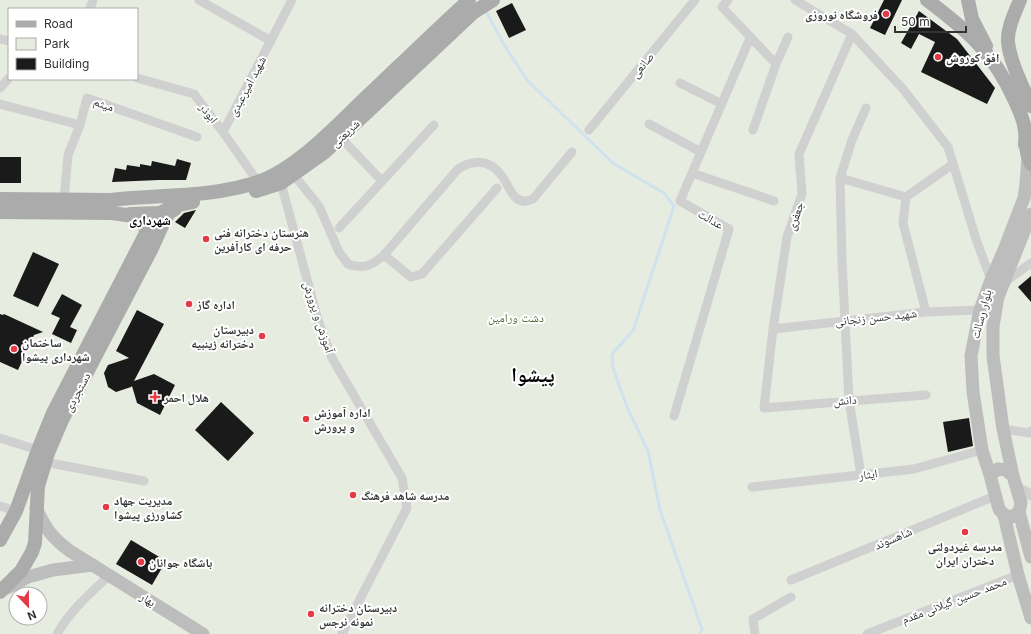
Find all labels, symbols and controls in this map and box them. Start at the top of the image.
place label: فروشگاه نوروزی [805,7,878,23]
legend [8,8,138,80]
scale bar [895,8,966,34]
marker: فروشگاه نوروزی [881,9,891,19]
text: 50 m [901,14,930,29]
text: Road [44,16,73,31]
text: Park [44,36,70,51]
street label: صانعی [627,49,657,81]
place label: افق کوروش [946,50,999,66]
marker: افق کوروش [933,52,943,62]
street label: شهید امیرعبدی [225,53,269,119]
text: Building [44,56,89,71]
street label: میثم [91,93,116,115]
street label: ابوذر [196,99,222,126]
street label: شریعتی [327,116,363,150]
street label: جعفری [783,199,807,232]
street label: عدالت [696,206,726,232]
district label: شهرداری [129,212,171,228]
place label: هنرستان دخترانه فنی حرفه ای کارآفرین [214,225,309,255]
marker: هنرستان دخترانه فنی حرفه ای کارآفرین [201,234,211,244]
street label: آموزش و پرورش [300,279,338,356]
street label: بلوار رسالت [967,288,995,340]
place label: اداره گاز [196,297,235,312]
marker: اداره گاز [184,299,194,309]
street label: شهید حسن زنجانی [834,305,918,329]
park label: دشت ورامین [488,310,544,325]
place label: دبیرستان دخترانه زینبیه [191,322,254,351]
marker: دبیرستان دخترانه زینبیه [257,331,267,341]
place label: ساختمان شهرداری پیشوا [22,335,90,365]
marker: ساختمان شهرداری پیشوا [9,344,19,354]
district label: پیشوا [511,363,555,387]
street label: دستجردی [60,370,94,414]
place label: هلال احمر [163,390,209,406]
marker: هلال احمر [149,391,161,403]
street label: دانش [833,392,857,408]
place label: اداره آموزش و پرورش [314,405,371,435]
marker: اداره آموزش و پرورش [301,414,311,424]
street label: ایثار [857,465,878,483]
place label: مدرسه شاهد فرهنگ [361,488,450,503]
marker: مدرسه شاهد فرهنگ [348,490,358,500]
place label: مدیریت جهاد کشاورزی پیشوا [114,493,183,523]
marker: مدیریت جهاد کشاورزی پیشوا [101,502,111,512]
street label: شاهسوند [872,523,914,553]
marker: مدرسه غیردولتی دختران ایران [960,527,970,537]
place label: مدرسه غیردولتی دختران ایران [928,539,1003,569]
place label: باشگاه جوانان [149,555,212,571]
marker: باشگاه جوانان [136,557,146,567]
street label: محمد حسین گیلانی مقدم [899,573,1009,628]
north arrow [8,586,48,626]
street label: بهار [136,588,159,610]
place label: دبیرستان دخترانه نمونه نرجس [319,600,397,630]
text: N [25,607,38,623]
marker: دبیرستان دخترانه نمونه نرجس [306,609,316,619]

